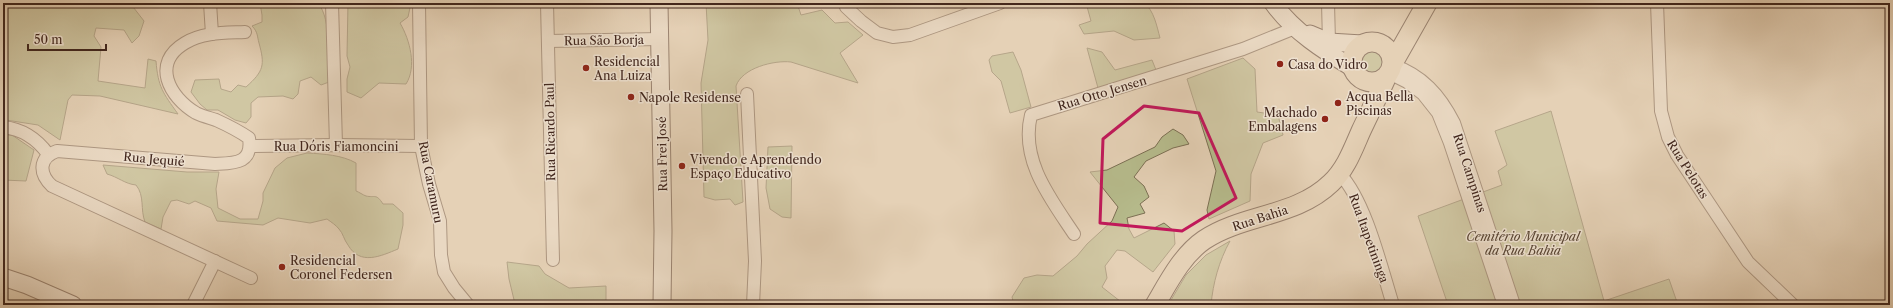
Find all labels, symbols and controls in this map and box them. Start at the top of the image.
scale bar [28,26,106,52]
text: 50 m [34,32,63,47]
street label: Rua São Borja [564,32,645,48]
place label: Residencial Ana Luiza [593,54,660,83]
place label: Casa do Vidro [1288,57,1367,72]
marker: Casa do Vidro [1275,59,1285,69]
marker: Residencial Ana Luiza [581,63,591,73]
street label: Rua Otto Jensen [1056,72,1149,114]
street label: Rua Ricardo Paul [542,82,558,181]
place label: Acqua Bella Piscinas [1345,89,1414,118]
place label: Napole Residense [639,90,741,105]
marker: Napole Residense [626,92,636,102]
marker: Acqua Bella Piscinas [1333,98,1343,108]
place label: Machado Embalagens [1248,105,1317,134]
marker: Machado Embalagens [1320,114,1330,124]
street label: Rua Frei José [654,116,670,192]
street label: Rua Campinas [1450,131,1490,215]
street label: Rua Pelotas [1664,137,1712,201]
street label: Rua Dóris Fiamoncini [274,139,399,154]
street label: Rua Caramuru [416,140,446,225]
street label: Rua Jequié [123,149,186,169]
place label: Vivendo e Aprendendo Espaço Educativo [689,152,822,181]
marker: Vivendo e Aprendendo Espaço Educativo [677,161,687,171]
street label: Rua Itapetininga [1346,191,1392,285]
street label: Rua Bahia [1230,202,1290,234]
park label: Cemitério Municipal da Rua Bahia [1466,229,1581,258]
place label: Residencial Coronel Federsen [290,253,393,282]
marker: Residencial Coronel Federsen [277,262,287,272]

